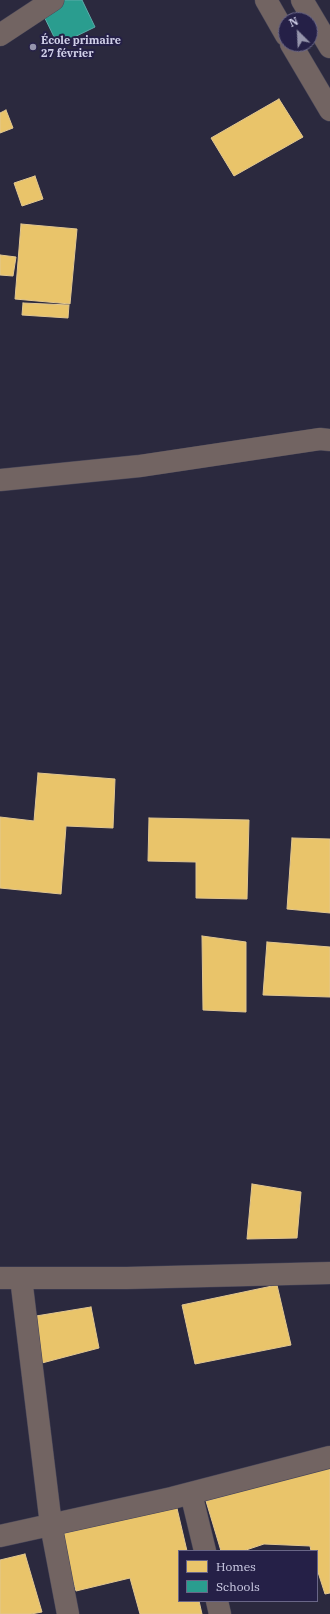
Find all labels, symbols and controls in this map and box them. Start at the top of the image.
north arrow [278,12,318,52]
text: N [287,14,300,30]
place label: École primaire 27 février [41,34,121,60]
marker: École primaire 27 février [28,42,38,52]
legend [178,1550,318,1602]
text: Homes [216,1559,256,1574]
text: Schools [216,1579,260,1594]

